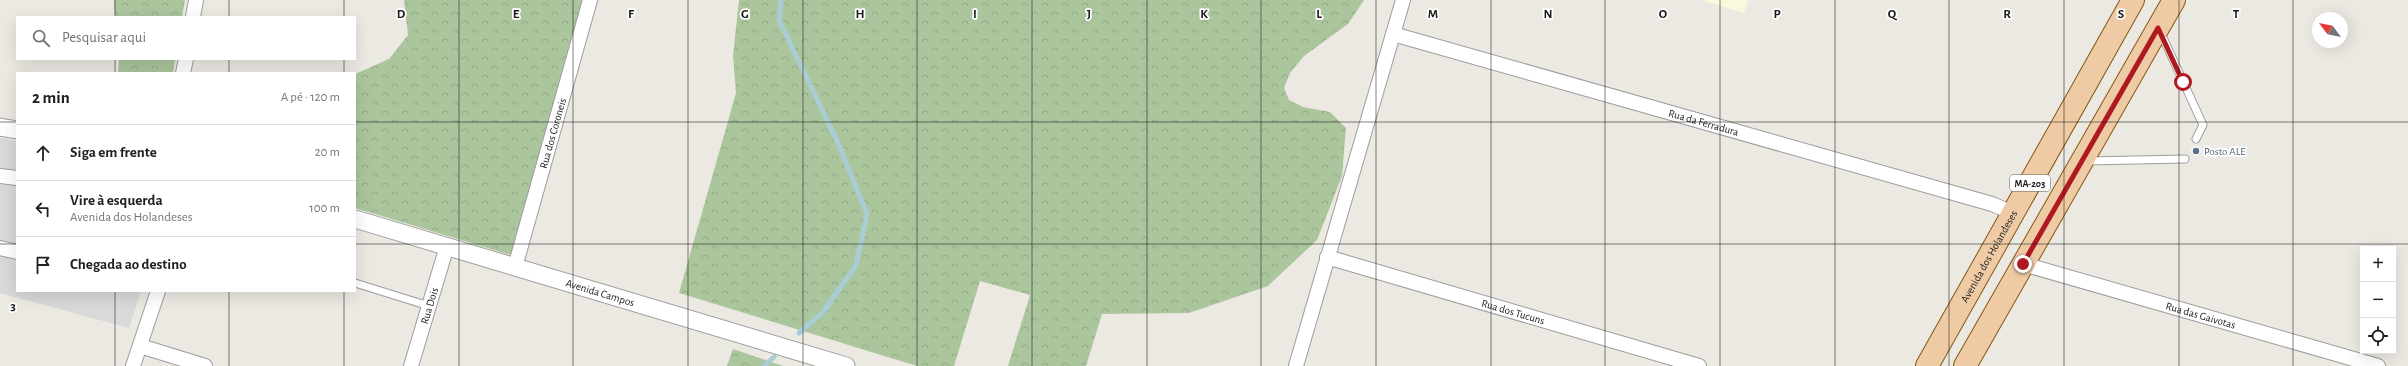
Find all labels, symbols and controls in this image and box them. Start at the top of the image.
text: D [397,8,406,21]
text: E [513,8,520,21]
text: F [628,8,635,21]
text: G [741,8,749,21]
text: H [855,8,865,21]
text: I [973,8,977,21]
text: J [1087,8,1091,21]
text: K [1200,8,1208,21]
text: L [1316,8,1322,21]
text: M [1428,8,1438,21]
text: N [1543,8,1553,21]
text: O [1659,8,1668,21]
text: P [1773,8,1781,21]
text: Q [1888,8,1898,21]
text: R [2003,8,2011,21]
text: S [2118,8,2125,21]
text: T [2233,8,2240,21]
north arrow [2312,12,2348,48]
search box [16,16,356,60]
icon: search [30,27,52,49]
text: Pesquisar aqui [62,30,146,45]
route start [2174,73,2192,91]
text: 2 min [32,89,70,106]
text: A pé · 120 m [281,91,340,104]
street label: Rua dos Coroneis [538,97,568,170]
street label: Rua da Ferradura [1667,107,1740,138]
icon: ahead [32,142,54,164]
text: Siga em frente [70,145,157,160]
text: 20 m [315,146,340,159]
marker: Posto ALE [2191,146,2201,156]
place label: Posto ALE [2204,146,2246,157]
road number: MA-203 [2010,175,2050,191]
text: Vire à esquerda [70,193,163,208]
icon: left [32,198,54,220]
text: 100 m [309,202,340,215]
street label: Avenida dos Holandeses [1959,208,2020,304]
text: Avenida dos Holandeses [70,211,193,224]
map controls [2360,246,2396,354]
button: + [2360,246,2396,282]
icon: arrive [32,254,54,276]
route end [2014,255,2032,273]
text: Chegada ao destino [70,257,187,272]
street label: Avenida Campos [564,277,636,308]
button: − [2360,282,2396,318]
street label: Rua Dois [419,286,440,325]
street label: Rua dos Tucuns [1480,298,1546,326]
text: 3 [10,300,16,313]
street label: Rua das Gaivotas [2165,300,2237,331]
button: locate [2360,318,2396,354]

